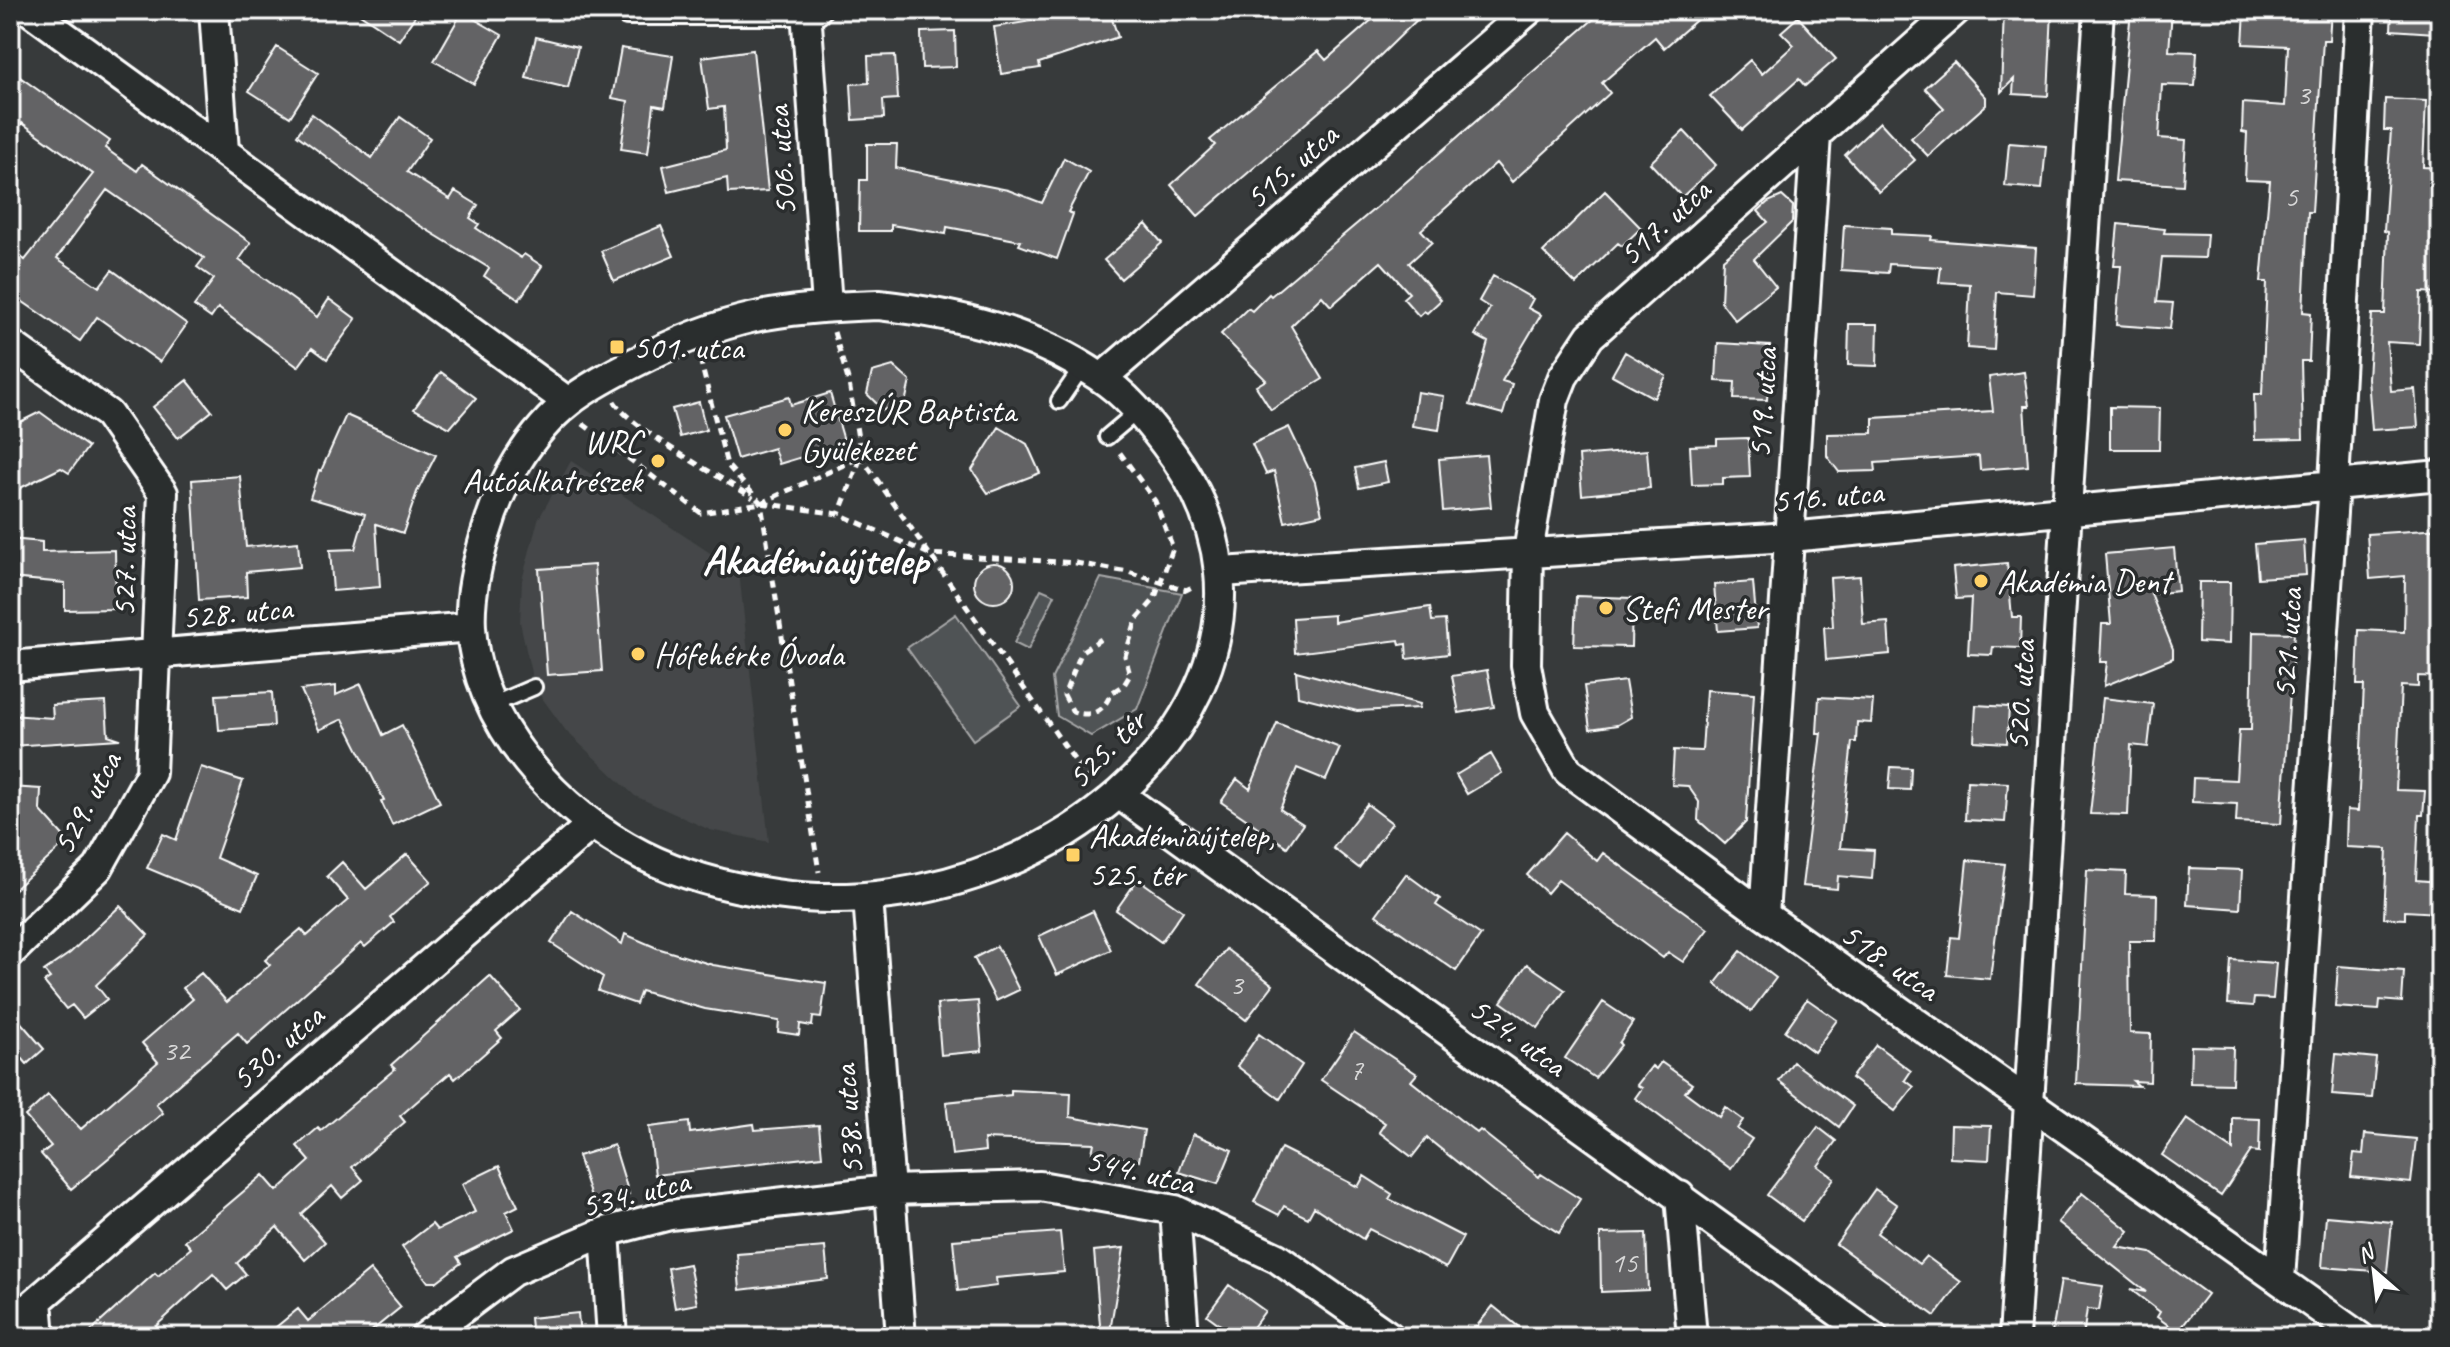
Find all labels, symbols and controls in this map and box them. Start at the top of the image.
house number: 3 [2296,75,2312,113]
street label: 506. utca [756,102,806,217]
street label: 515. utca [1235,112,1348,218]
street label: 517. utca [1609,168,1721,275]
house number: 5 [2284,177,2299,215]
place label: 501. utca [633,326,746,369]
marker: 501. utca [608,338,626,356]
street label: 519. utca [1737,344,1787,459]
place label: KereszÚR Baptista Gyülekezet [801,389,1019,471]
place label: WRC Autóalkatrészek [462,420,646,502]
marker: KereszÚR Baptista Gyülekezet [776,421,794,439]
marker: WRC Autóalkatrészek [649,452,667,470]
street label: 516. utca [1771,470,1887,522]
street label: 527. utca [102,504,147,617]
district label: Akadémiaújtelep [702,534,931,587]
place label: Akadémia Dent [1997,560,2175,603]
marker: Akadémia Dent [1972,572,1990,590]
street label: 521. utca [2262,584,2312,699]
street label: 528. utca [180,586,296,638]
place label: Stefi Mester [1622,587,1771,630]
marker: Stefi Mester [1597,599,1615,617]
place label: Hófehérke Óvoda [654,633,846,676]
street label: 520. utca [1995,636,2045,751]
marker: Hófehérke Óvoda [629,645,647,663]
street label: 525. tér [1057,697,1158,798]
street label: 529. utca [41,742,132,862]
place label: Akadémiaújtelep, 525. tér [1089,814,1275,896]
marker: Akadémiaújtelep, 525. tér [1064,846,1082,864]
street label: 518. utca [1833,912,1949,1012]
house number: 3 [1229,965,1245,1003]
street label: 524. utca [1461,986,1577,1087]
street label: 530. utca [221,993,334,1099]
house number: 32 [163,1031,192,1069]
house number: 7 [1349,1050,1364,1088]
street label: 538. utca [823,1061,873,1176]
street label: 544. utca [1081,1138,1201,1205]
street label: 534. utca [576,1158,696,1227]
north arrow [2334,1231,2414,1311]
text: N [2352,1237,2381,1270]
house number: 15 [1611,1243,1639,1281]

